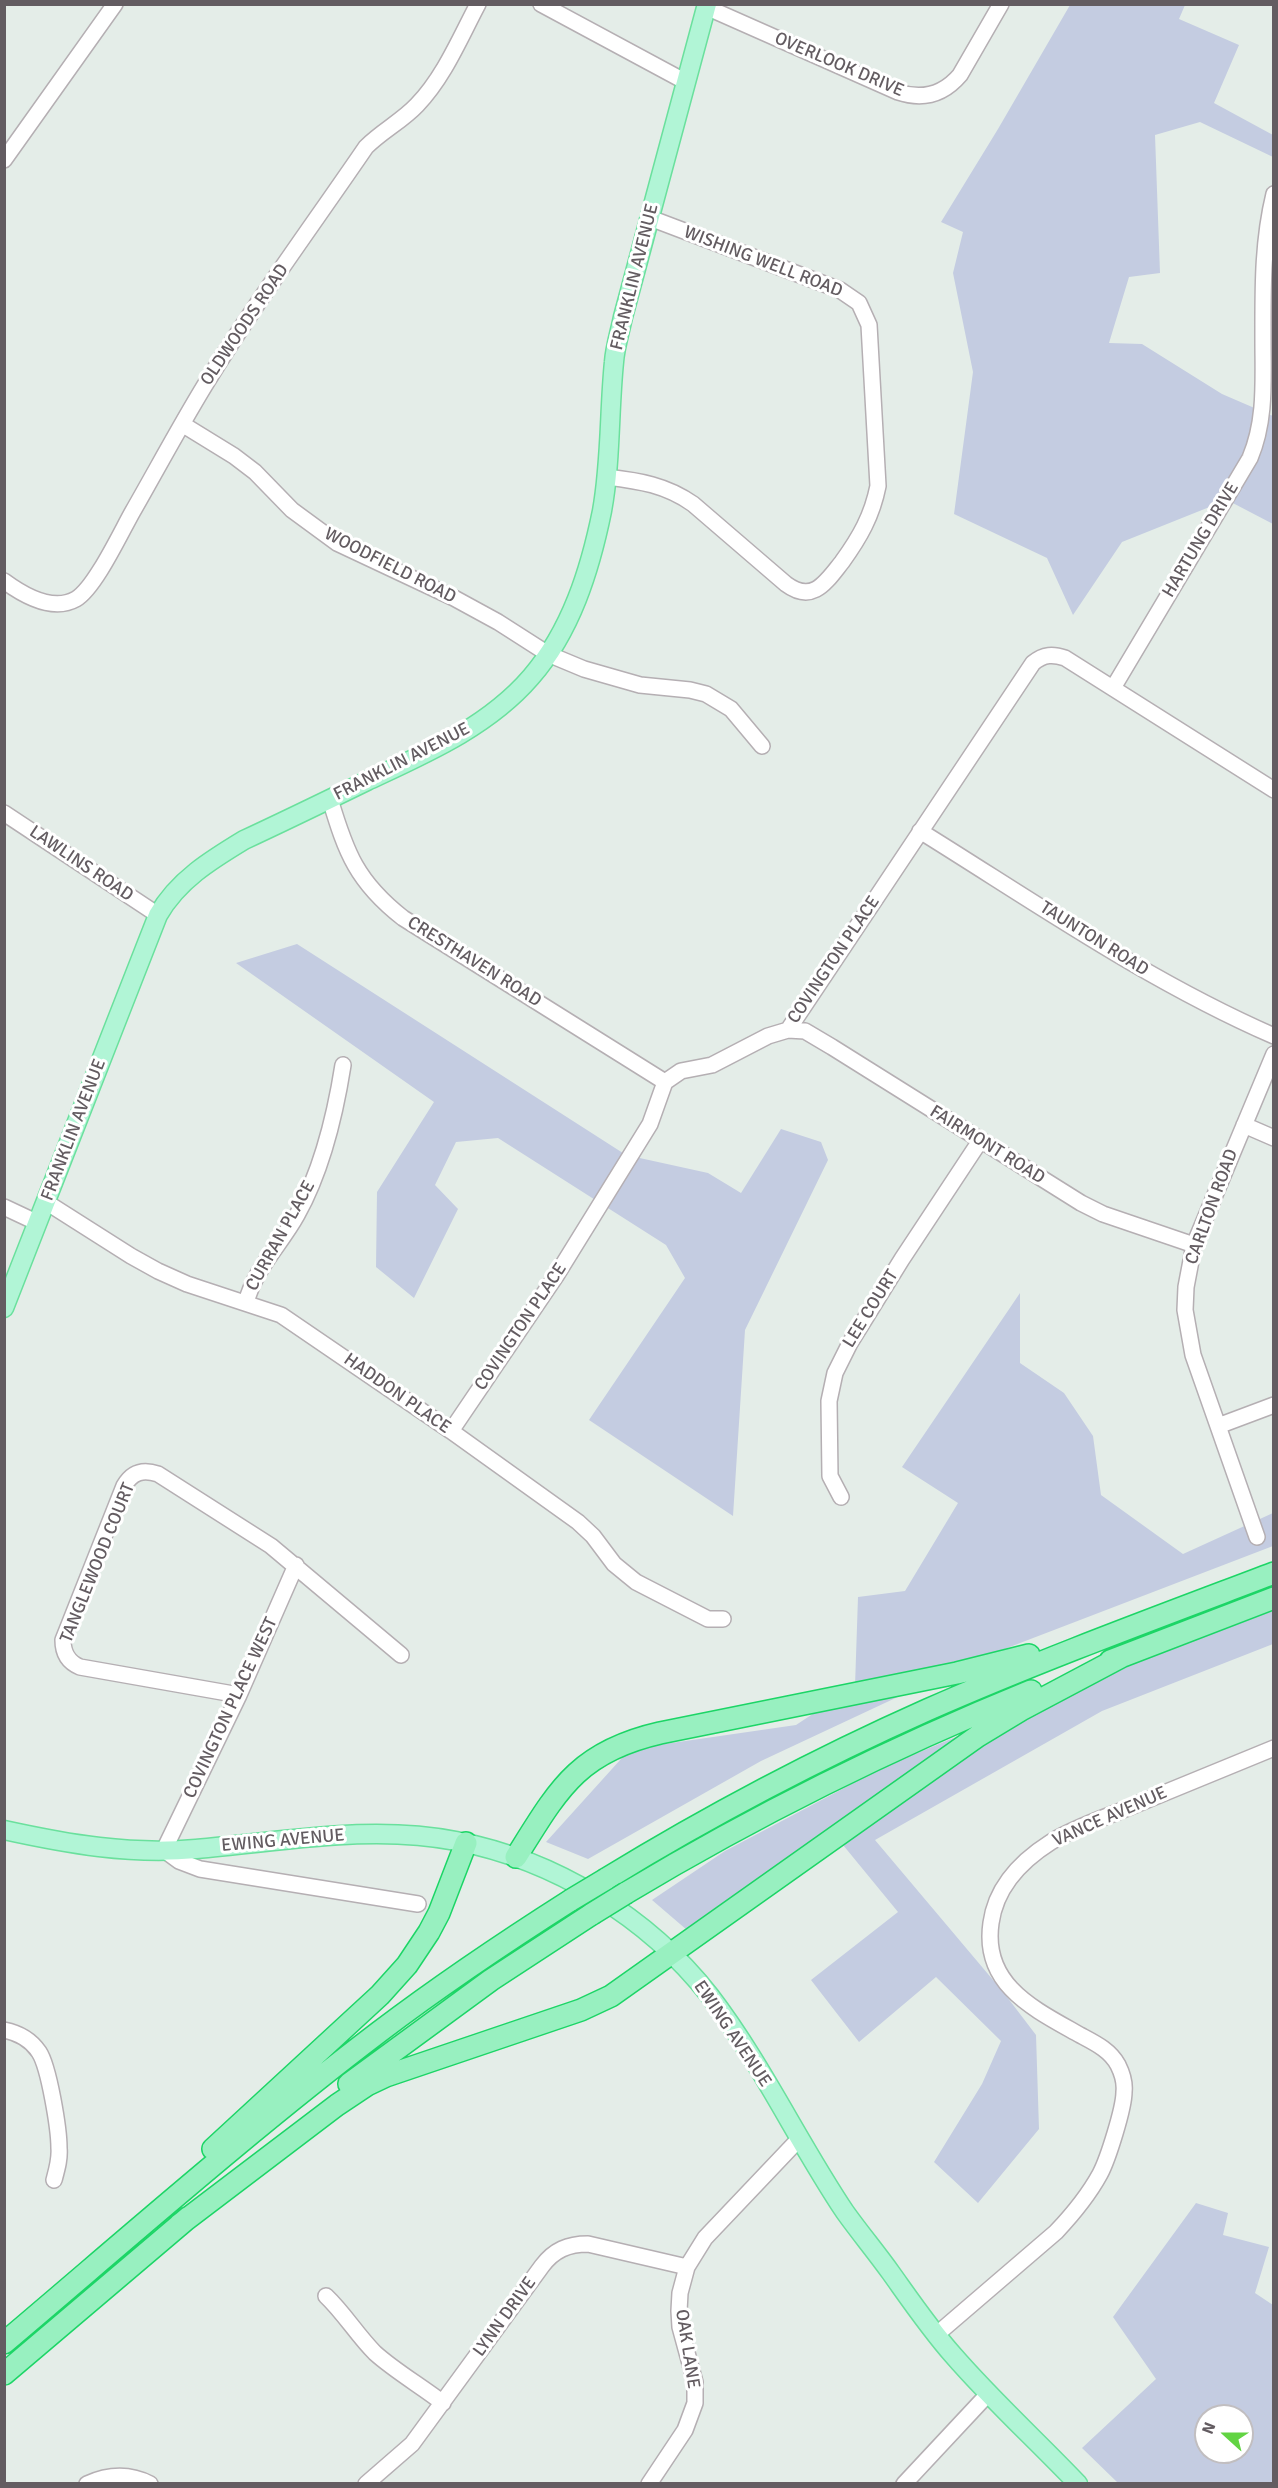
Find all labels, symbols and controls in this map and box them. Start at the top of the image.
street label: OVERLOOK DRIVE [771,28,907,102]
street label: FRANKLIN AVENUE [606,202,664,352]
street label: WISHING WELL ROAD [680,222,846,302]
street label: OLDWOODS ROAD [196,260,294,390]
street label: HARTUNG DRIVE [1158,478,1244,602]
street label: WOODFIELD ROAD [320,523,460,609]
street label: FRANKLIN AVENUE [330,718,474,806]
street label: LAWLINS ROAD [25,821,137,907]
street label: COVINGTON PLACE [783,892,885,1028]
street label: TAUNTON ROAD [1036,897,1152,981]
street label: CRESTHAVEN ROAD [403,912,545,1012]
street label: FRANKLIN AVENUE [37,1056,111,1204]
street label: FAIRMONT ROAD [925,1101,1049,1189]
street label: CARLTON ROAD [1181,1146,1243,1268]
street label: CURRAN PLACE [242,1177,320,1295]
street label: COVINGTON PLACE [470,1259,572,1395]
street label: LEE COURT [839,1266,903,1352]
street label: HADDON PLACE [339,1349,455,1439]
street label: TANGLEWOOD COURT [56,1480,140,1646]
street label: COVINGTON PLACE WEST [180,1614,282,1802]
street label: VANCE AVENUE [1050,1782,1170,1852]
street label: EWING AVENUE [220,1825,346,1857]
street label: EWING AVENUE [688,1977,776,2091]
street label: LYNN DRIVE [469,2273,541,2361]
street label: OAK LANE [670,2308,704,2390]
north arrow [1194,2404,1254,2464]
text: N [1198,2419,1220,2437]

